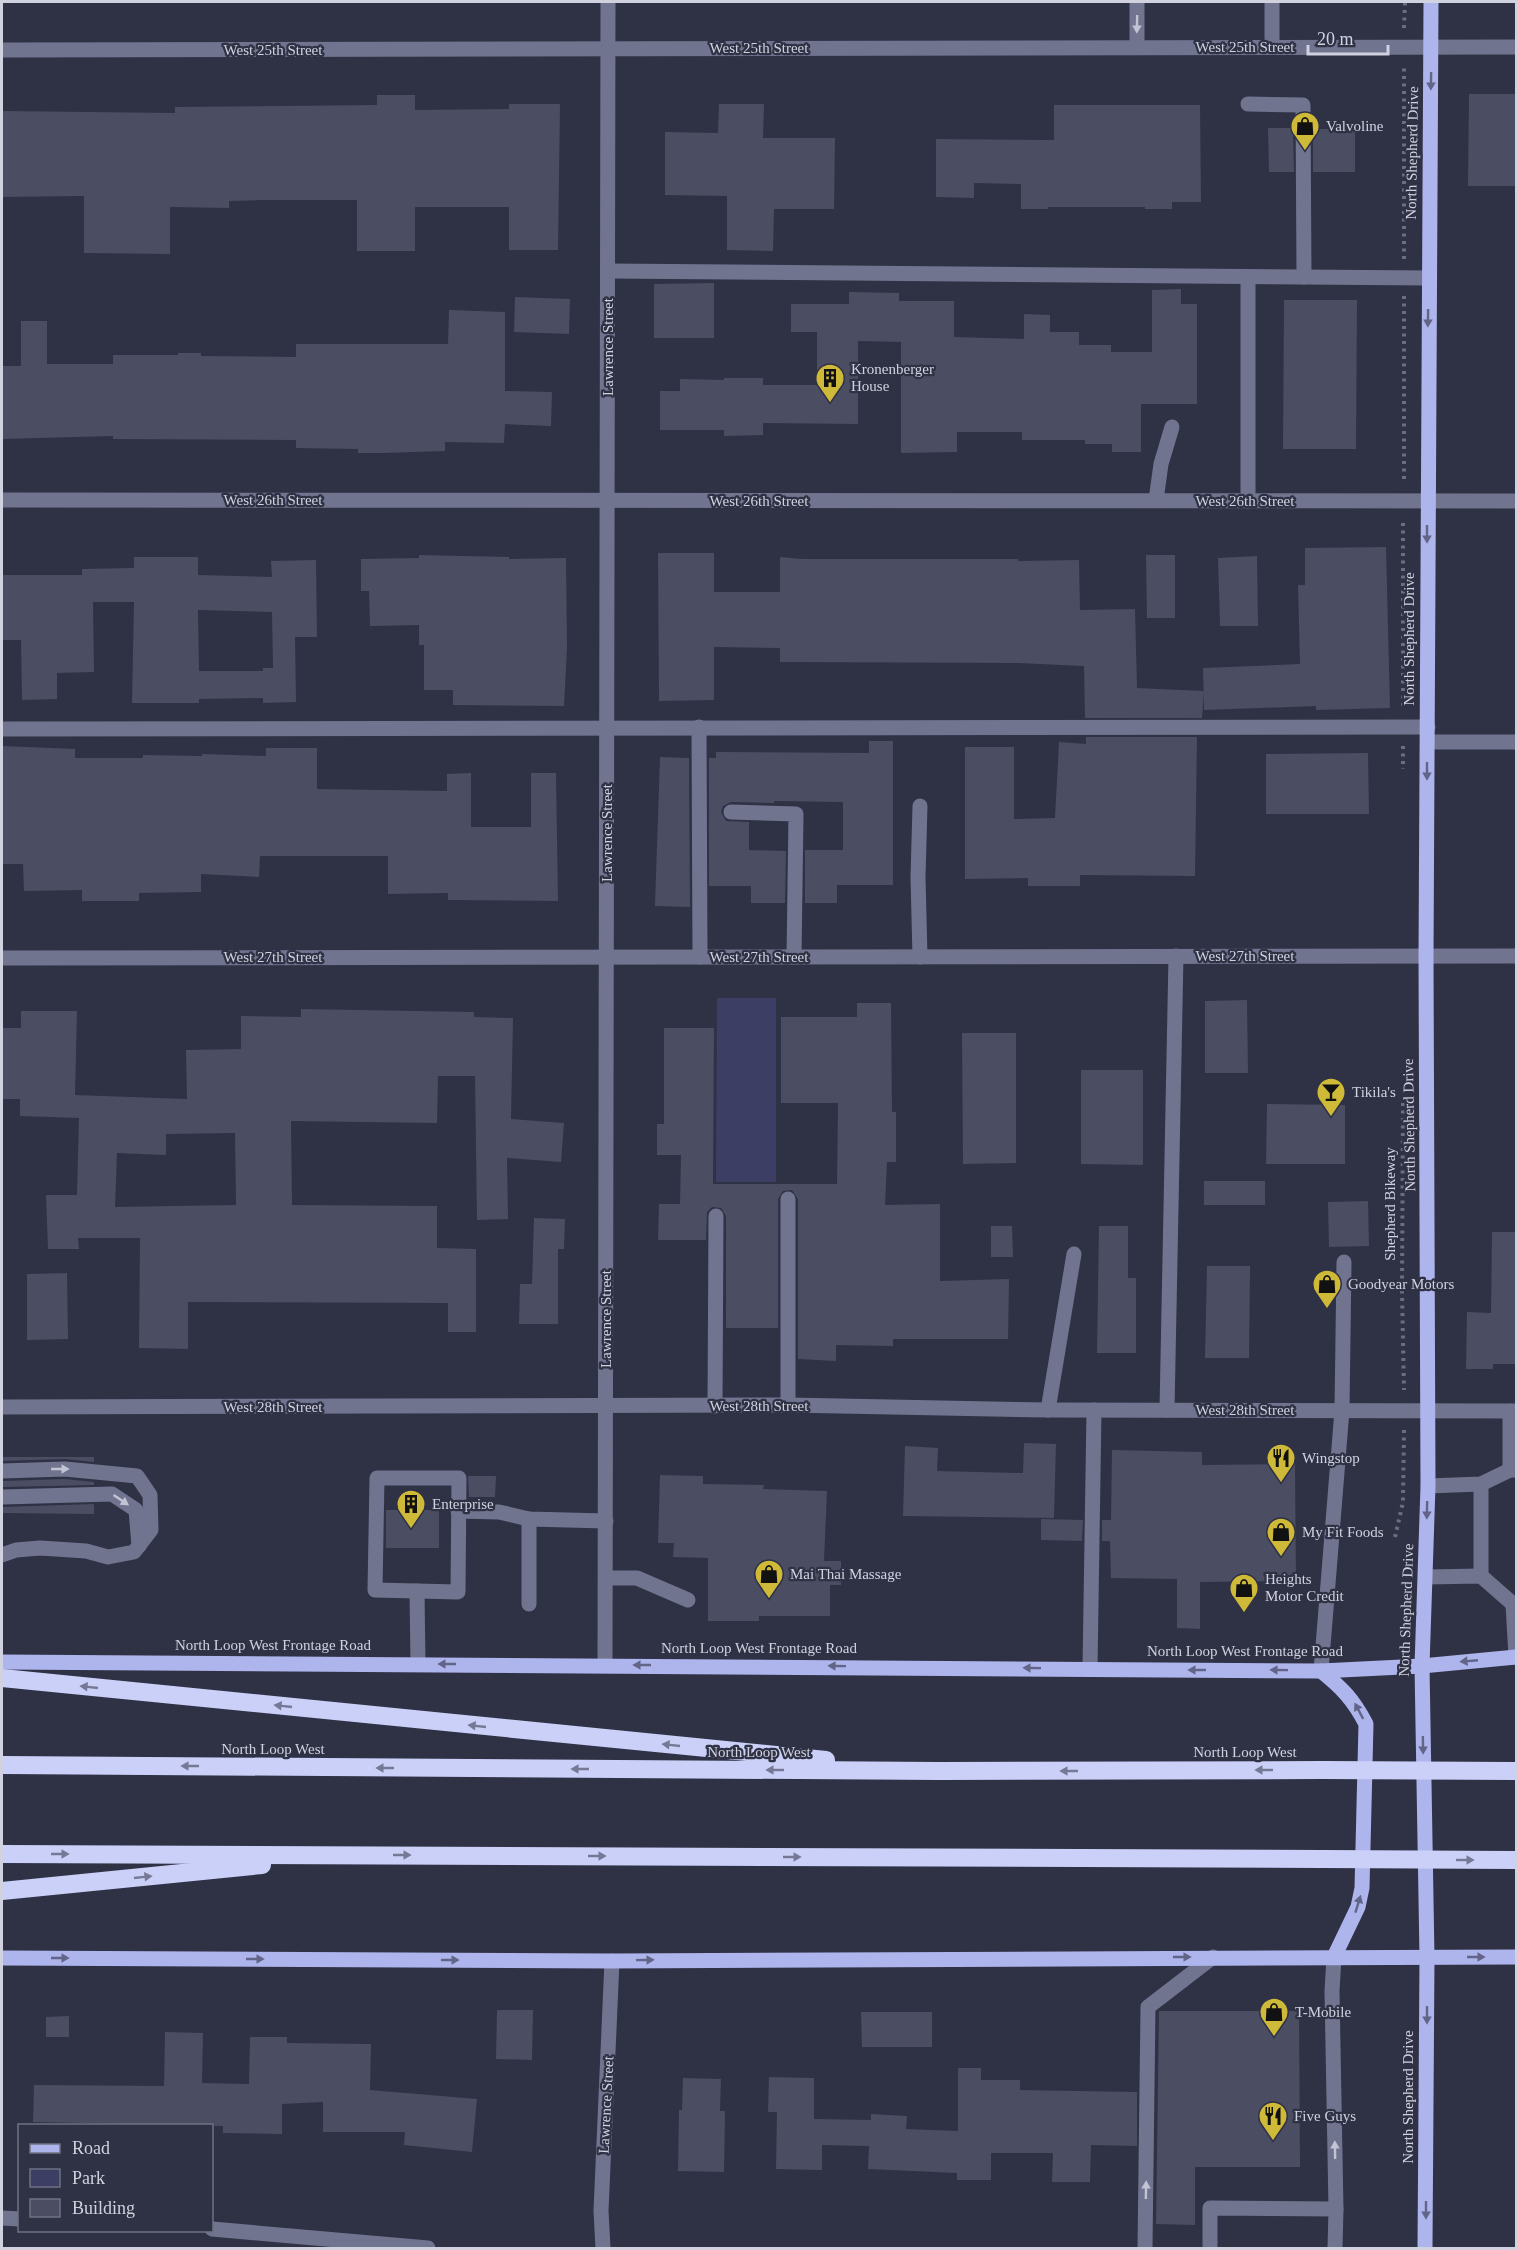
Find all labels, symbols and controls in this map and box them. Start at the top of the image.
one-way arrow [1132,15,1142,34]
scale bar [1308,18,1388,56]
text: 20 m [1317,29,1354,49]
street label: West 25th Street [1196,39,1295,55]
street label: West 25th Street [710,40,809,56]
street label: West 25th Street [224,42,323,58]
one-way arrow [1426,71,1436,90]
street label: North Shepherd Drive [1403,86,1421,220]
shop icon: Valvoline [1289,110,1321,152]
place label: Valvoline [1326,118,1384,134]
street label: Lawrence Street [600,297,616,396]
one-way arrow [1423,308,1433,327]
place label: Kronenberger House [851,361,934,394]
building icon: Kronenberger House [814,362,846,404]
street label: West 26th Street [224,492,323,508]
street label: West 26th Street [710,493,809,509]
street label: West 26th Street [1196,493,1295,509]
one-way arrow [1422,524,1432,543]
street label: North Shepherd Drive [1401,572,1417,706]
one-way arrow [1422,761,1432,780]
street label: Lawrence Street [599,783,615,882]
street label: West 27th Street [1196,948,1295,964]
street label: West 27th Street [224,949,323,965]
street label: West 27th Street [710,949,809,965]
street label: North Shepherd Drive [1400,1058,1418,1192]
bar icon: Tikila's [1315,1076,1347,1118]
place label: Tikila's [1352,1084,1396,1100]
street label: Shepherd Bikeway [1382,1147,1398,1261]
shop icon: Goodyear Motors [1311,1268,1343,1310]
street label: Lawrence Street [598,1269,614,1368]
place label: Goodyear Motors [1348,1276,1454,1292]
street label: West 28th Street [710,1398,809,1414]
street label: West 28th Street [224,1399,323,1415]
street label: West 28th Street [1196,1402,1295,1418]
restaurant icon: Wingstop [1265,1442,1297,1484]
place label: Wingstop [1302,1450,1360,1466]
one-way arrow [50,1464,69,1474]
building icon: Enterprise [395,1488,427,1530]
one-way arrow [113,1494,129,1505]
place label: Enterprise [432,1496,494,1512]
one-way arrow [1423,1501,1432,1520]
shop icon: My Fit Foods [1265,1516,1297,1558]
place label: My Fit Foods [1302,1524,1384,1540]
street label: North Shepherd Drive [1396,1543,1416,1677]
shop icon: Mai Thai Massage [753,1558,785,1600]
place label: Mai Thai Massage [790,1566,902,1582]
place label: Heights Motor Credit [1265,1571,1345,1604]
shop icon: Heights Motor Credit [1228,1572,1260,1614]
street label: North Loop West Frontage Road [175,1637,371,1653]
street label: North Loop West Frontage Road [661,1640,857,1656]
street label: North Loop West Frontage Road [1147,1643,1343,1659]
one-way arrow [1460,1656,1479,1666]
one-way arrow [437,1659,456,1669]
one-way arrow [632,1660,651,1670]
one-way arrow [827,1662,846,1671]
one-way arrow [1022,1663,1041,1673]
one-way arrow [1187,1665,1206,1675]
one-way arrow [1270,1665,1289,1675]
one-way arrow [80,1682,99,1692]
one-way arrow [274,1701,293,1711]
one-way arrow [1354,1702,1364,1719]
one-way arrow [468,1721,487,1730]
one-way arrow [1418,1736,1428,1755]
one-way arrow [662,1740,681,1750]
street label: North Loop West [221,1741,326,1757]
street label: North Loop West [707,1744,812,1760]
street label: North Loop West [1193,1744,1298,1760]
one-way arrow [181,1761,200,1771]
one-way arrow [376,1763,395,1773]
one-way arrow [571,1764,590,1774]
one-way arrow [766,1765,785,1775]
one-way arrow [1254,1765,1273,1775]
one-way arrow [1059,1766,1078,1776]
one-way arrow [50,1849,69,1859]
one-way arrow [392,1850,411,1860]
one-way arrow [587,1851,606,1861]
one-way arrow [782,1852,801,1862]
one-way arrow [1455,1855,1474,1865]
one-way arrow [134,1872,153,1882]
one-way arrow [1354,1894,1363,1912]
one-way arrow [1467,1952,1486,1962]
one-way arrow [50,1953,69,1963]
one-way arrow [1173,1953,1192,1962]
one-way arrow [245,1954,264,1964]
one-way arrow [440,1955,459,1965]
one-way arrow [635,1956,654,1965]
shop icon: T-Mobile [1258,1996,1290,2038]
place label: T-Mobile [1295,2004,1351,2020]
one-way arrow [1422,2006,1432,2025]
street label: North Shepherd Drive [1400,2030,1416,2164]
street label: Lawrence Street [595,2055,617,2154]
restaurant icon: Five Guys [1257,2100,1289,2142]
place label: Five Guys [1294,2108,1356,2124]
legend [18,2124,213,2232]
text: Road [72,2138,110,2158]
one-way arrow [1331,2141,1340,2160]
text: Park [72,2168,105,2188]
one-way arrow [1141,2181,1151,2200]
text: Building [72,2198,135,2218]
one-way arrow [1421,2201,1431,2220]

